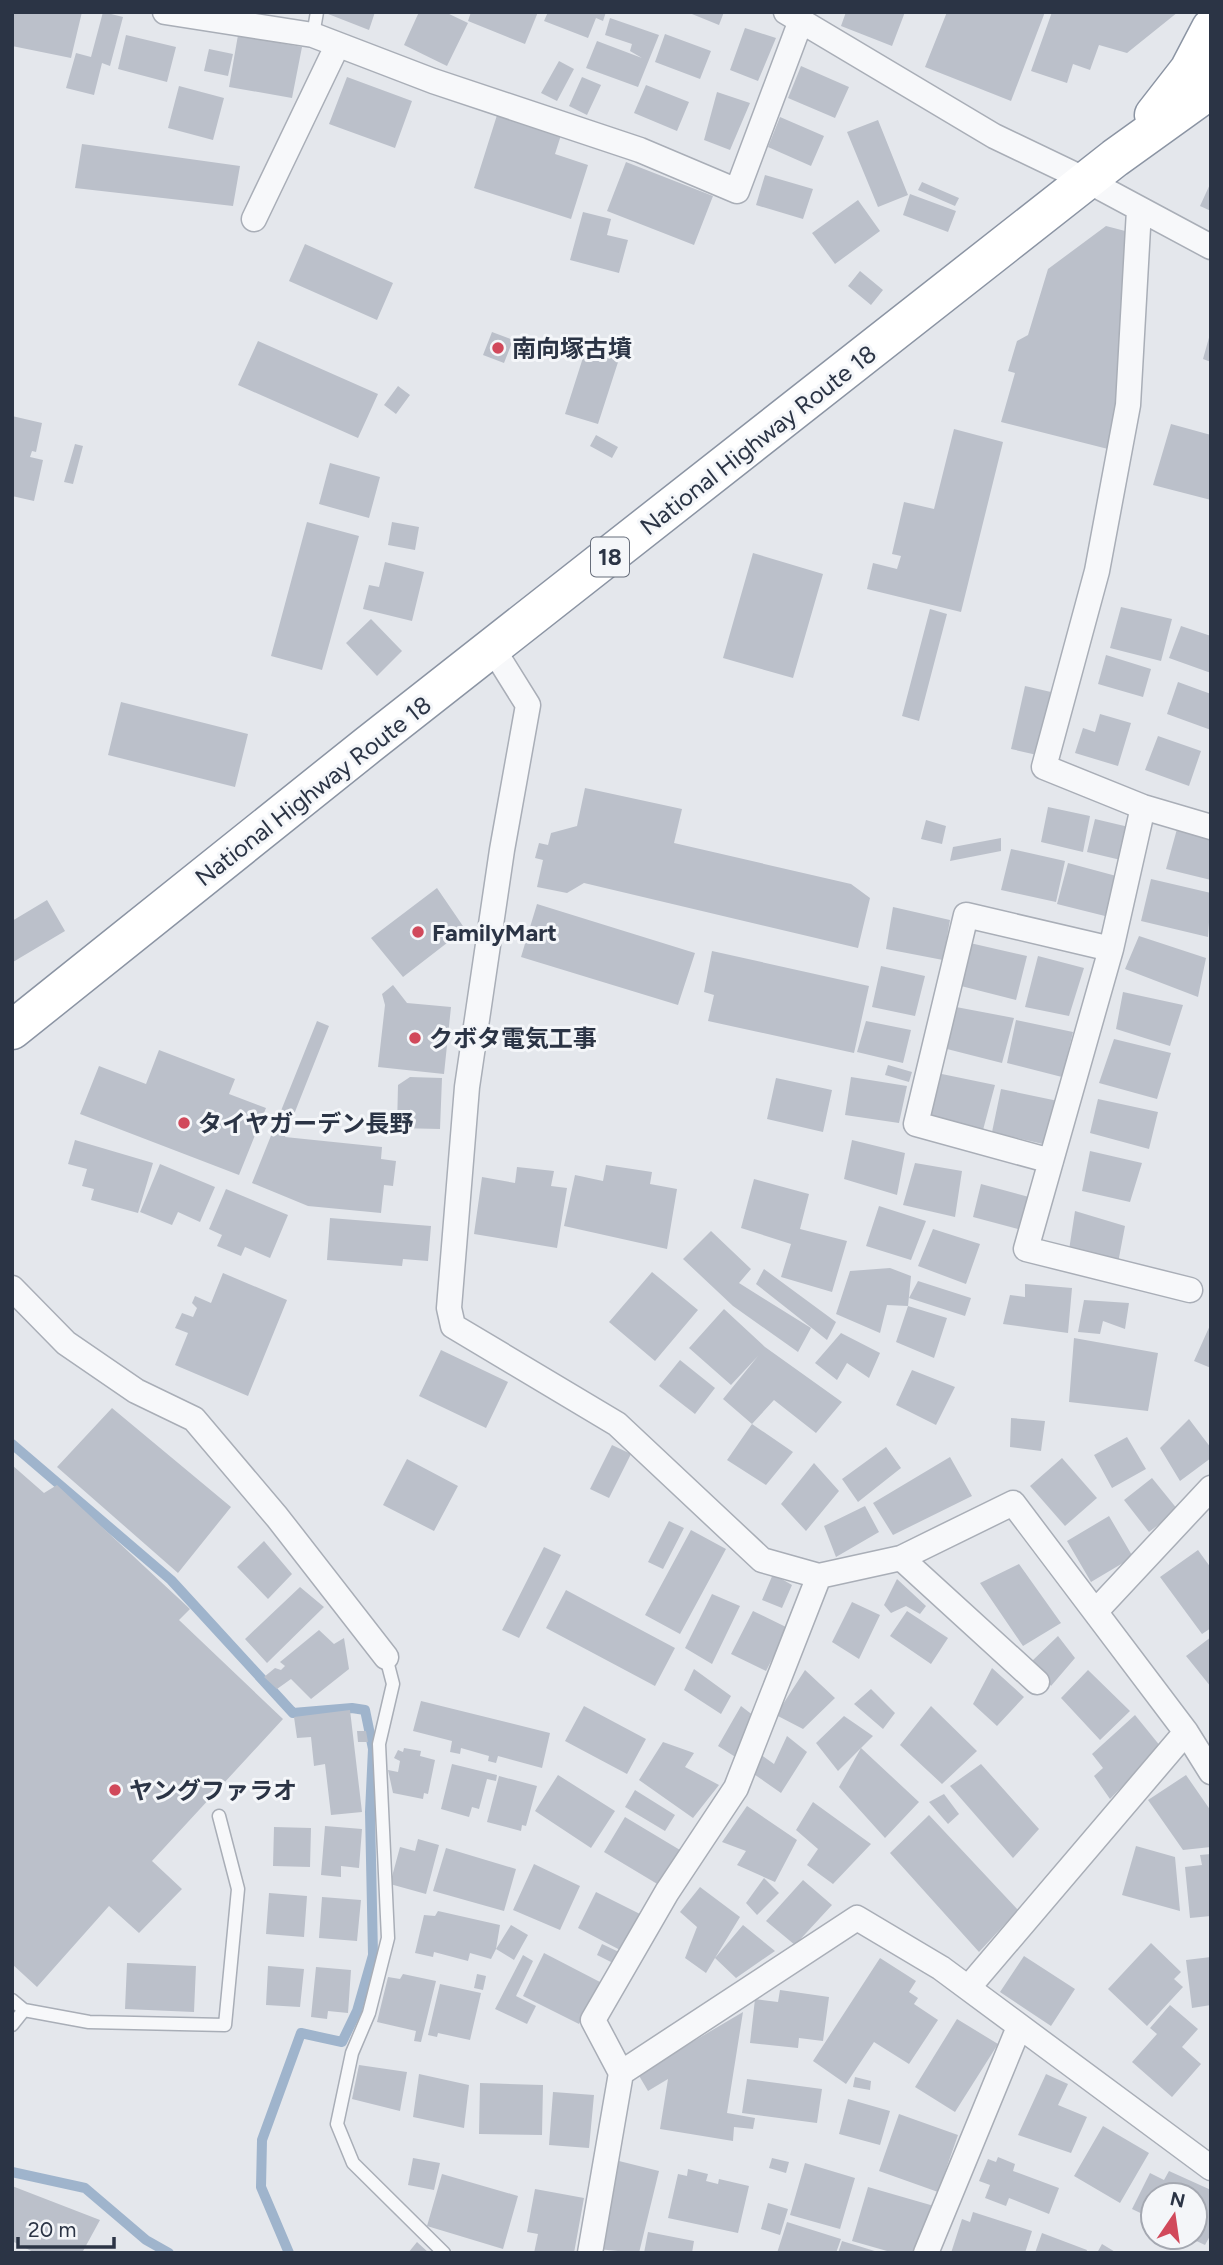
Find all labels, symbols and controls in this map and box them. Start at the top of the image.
place label: 南向塚古墳 [512,334,632,363]
street label: National Highway Route 18 [634,339,882,541]
marker: 南向塚古墳 [490,340,506,356]
road number: 18 [591,538,629,576]
street label: National Highway Route 18 [189,690,437,892]
place label: FamilyMart [432,918,557,947]
marker: FamilyMart [410,924,426,940]
place label: クボタ電気工事 [429,1024,597,1053]
marker: クボタ電気工事 [407,1030,423,1046]
place label: タイヤガーデン長野 [198,1109,413,1138]
marker: タイヤガーデン長野 [176,1115,192,1131]
place label: ヤングファラオ [129,1776,297,1805]
marker: ヤングファラオ [107,1782,123,1798]
north arrow [1139,2181,1209,2251]
text: N [1168,2187,1187,2213]
scale bar [18,2206,114,2250]
text: 20 m [28,2217,76,2242]

